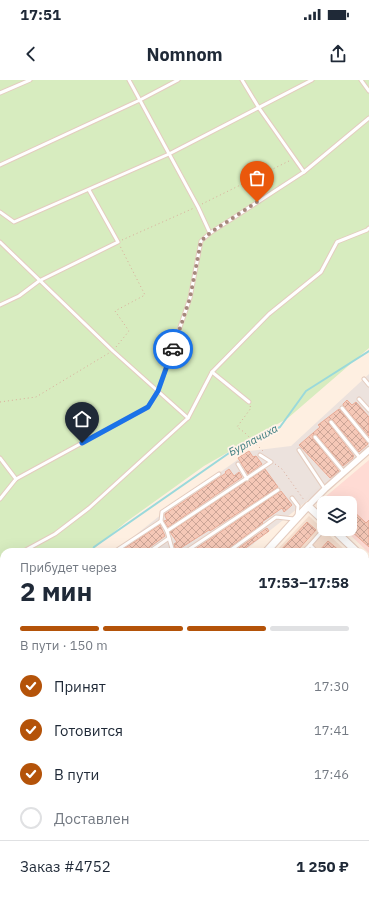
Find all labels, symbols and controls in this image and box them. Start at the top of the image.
text: 17:51 [20,5,61,24]
icon: back [20,43,42,65]
text: Nomnom [146,43,223,66]
icon: share [327,43,349,65]
pin [240,161,274,202]
icon: bag [246,167,268,189]
courier [153,329,193,369]
icon: car [162,338,184,360]
pin [65,402,99,443]
icon: home [71,408,93,430]
water label: Бурлачиха [226,421,280,459]
map controls [317,496,357,536]
button: layers [317,496,357,536]
text: Прибудет через [20,559,117,576]
text: 17:53–17:58 [258,573,349,592]
text: 2 мин [20,574,92,608]
text: В пути · 150 m [20,637,108,654]
icon: check [20,675,42,697]
text: Принят [54,677,106,696]
text: 17:30 [314,678,349,695]
icon: check [20,719,42,741]
text: Готовится [54,721,123,740]
text: 17:41 [314,722,349,739]
icon: check [20,763,42,785]
text: В пути [54,765,99,784]
text: 17:46 [314,766,349,783]
text: Доставлен [54,809,130,828]
text: Заказ #4752 [20,857,111,876]
text: 1 250 ₽ [296,857,349,876]

